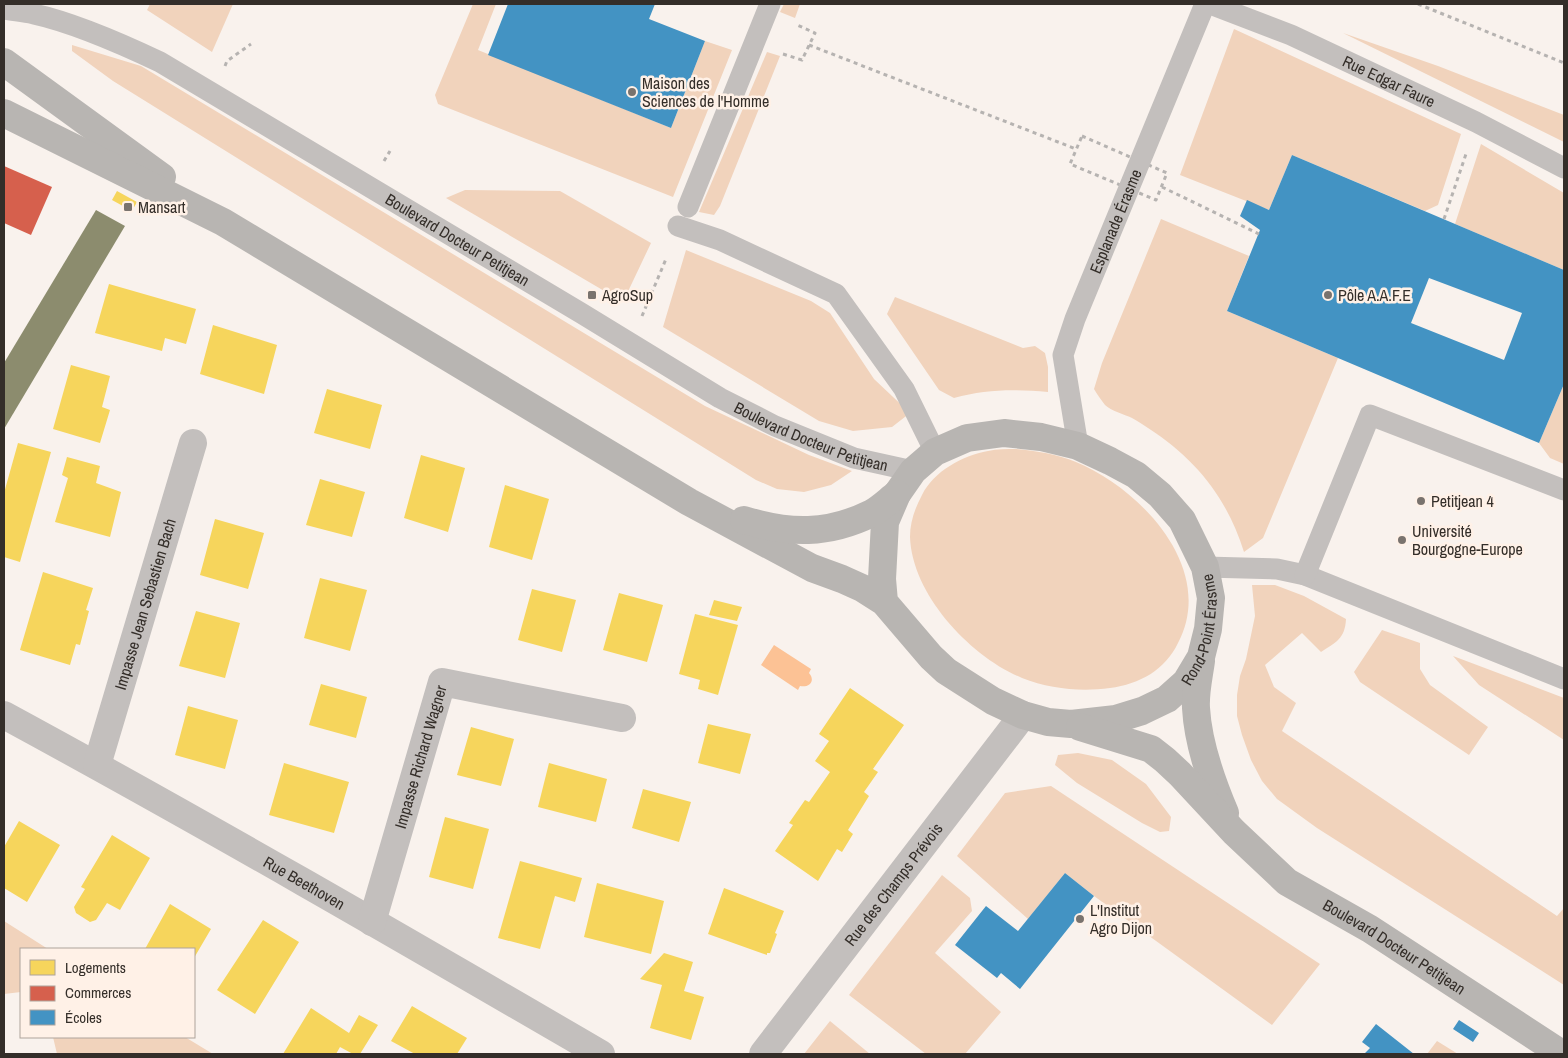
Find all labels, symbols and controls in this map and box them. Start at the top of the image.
street label: Rue Edgar Faure [1339,50,1439,112]
place label: Maison des Sciences de l'Homme [642,72,769,112]
marker: Maison des Sciences de l'Homme [626,86,638,98]
street label: Esplanade Érasme [1084,166,1147,277]
street label: Boulevard Docteur Petitjean [381,188,534,291]
place label: Mansart [138,196,186,218]
marker: Mansart [122,201,134,213]
place label: AgroSup [601,284,653,306]
place label: Pôle A.A.F.E [1338,284,1411,306]
marker: AgroSup [586,289,598,301]
marker: Pôle A.A.F.E [1322,289,1334,301]
street label: Boulevard Docteur Petitjean [730,396,890,476]
place label: Petitjean 4 [1431,490,1494,512]
marker: Petitjean 4 [1415,495,1427,507]
street label: Impasse Jean Sebastien Bach [109,516,181,692]
place label: Université Bourgogne-Europe [1412,520,1523,560]
marker: Université Bourgogne-Europe [1396,534,1408,546]
street label: Rond-Point Érasme [1176,572,1222,689]
street label: Impasse Richard Wagner [389,682,452,831]
street label: Rue des Champs Prévois [839,818,947,950]
street label: Rue Beethoven [260,851,349,915]
street label: Boulevard Docteur Petitjean [1319,894,1470,999]
place label: L'Institut Agro Dijon [1089,899,1152,939]
marker: L'Institut Agro Dijon [1074,913,1086,925]
legend [20,948,195,1038]
text: Logements [65,957,126,978]
text: Commerces [65,982,131,1003]
text: Écoles [65,1007,102,1028]

